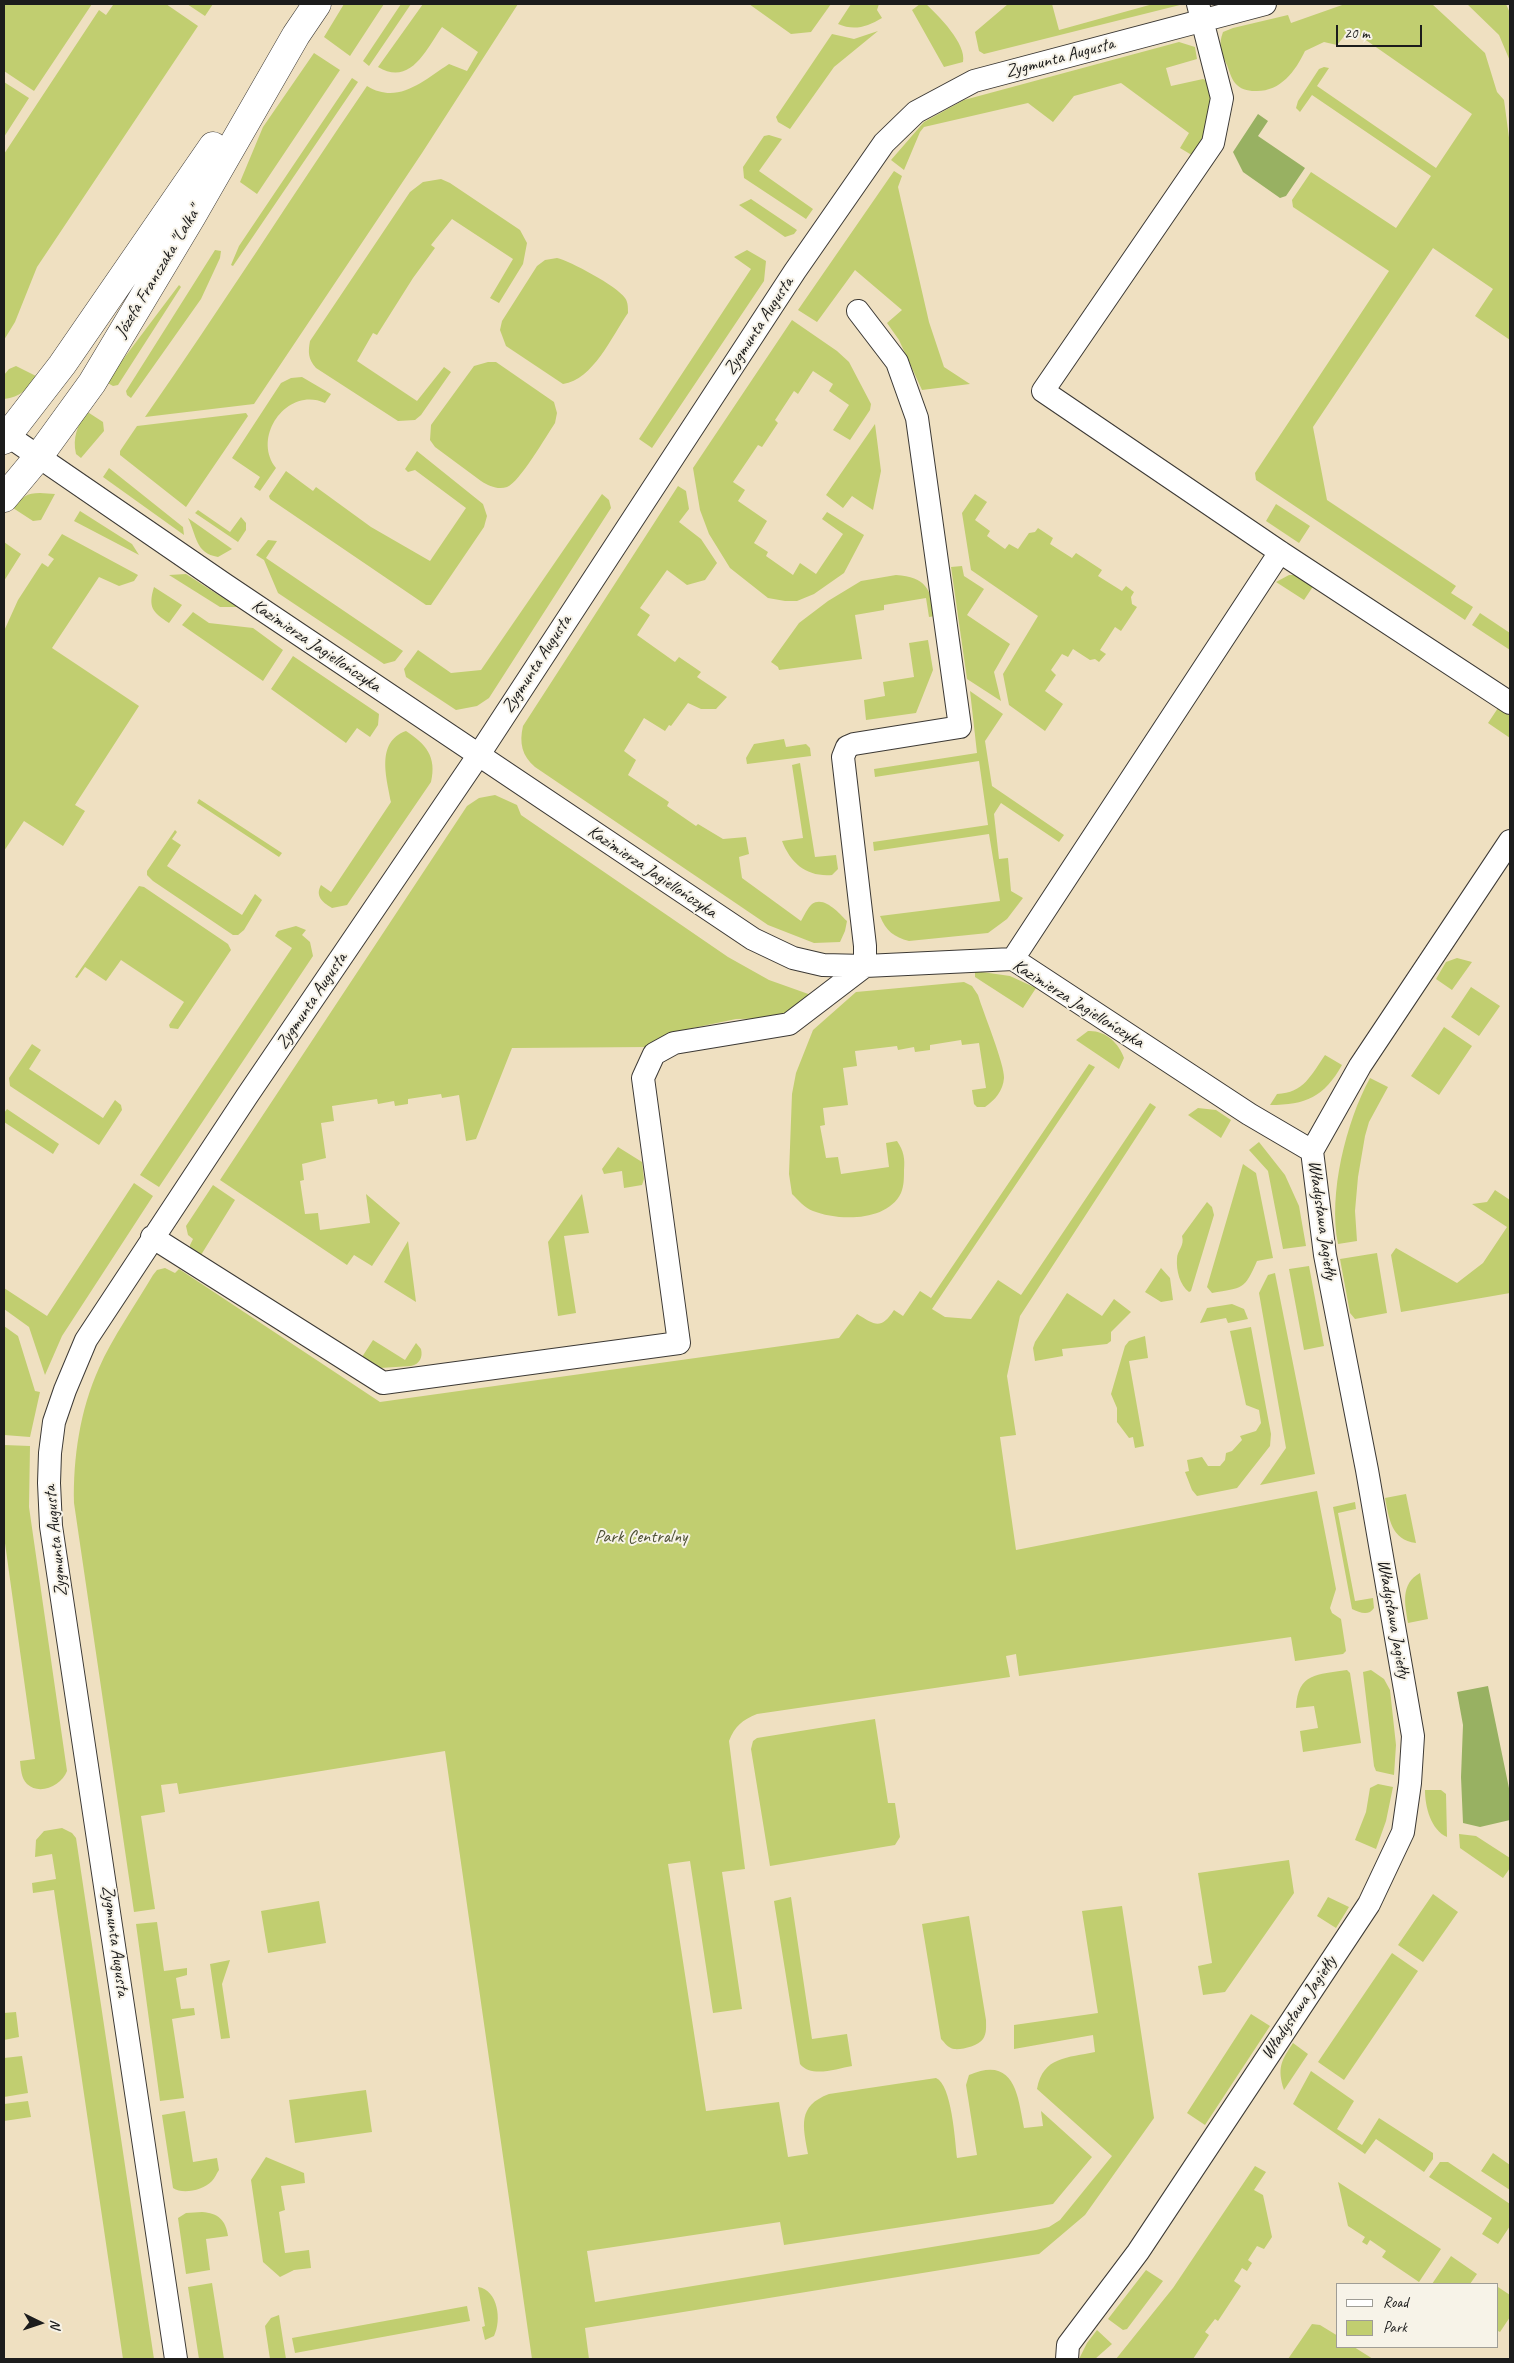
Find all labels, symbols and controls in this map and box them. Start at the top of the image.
scale bar [1339,15,1425,47]
text: 20 m [1344,24,1370,43]
street label: Zygmunta Augusta [1003,33,1117,83]
street label: Józefa Franczaka "Lalka" [110,202,206,342]
street label: Zygmunta Augusta [719,273,799,379]
street label: Kazimierza Jagiellończyka [247,595,385,697]
street label: Zygmunta Augusta [497,611,577,717]
street label: Kazimierza Jagiellończyka [583,821,721,923]
street label: Zygmunta Augusta [272,949,352,1053]
street label: Kazimierza Jagiellończyka [1008,955,1148,1053]
street label: Władysława Jagiełły [1303,1159,1341,1281]
street label: Zygmunta Augusta [39,1484,73,1598]
park label: Park Centralny [595,1526,687,1548]
street label: Władysława Jagiełły [1372,1558,1414,1680]
street label: Zygmunta Augusta [97,1884,133,1998]
street label: Władysława Jagiełły [1257,1952,1341,2064]
legend [1336,2283,1499,2348]
text: Road [1383,2293,1408,2312]
north arrow [15,2298,65,2348]
text: Park [1383,2318,1407,2337]
text: N [47,2319,64,2329]

